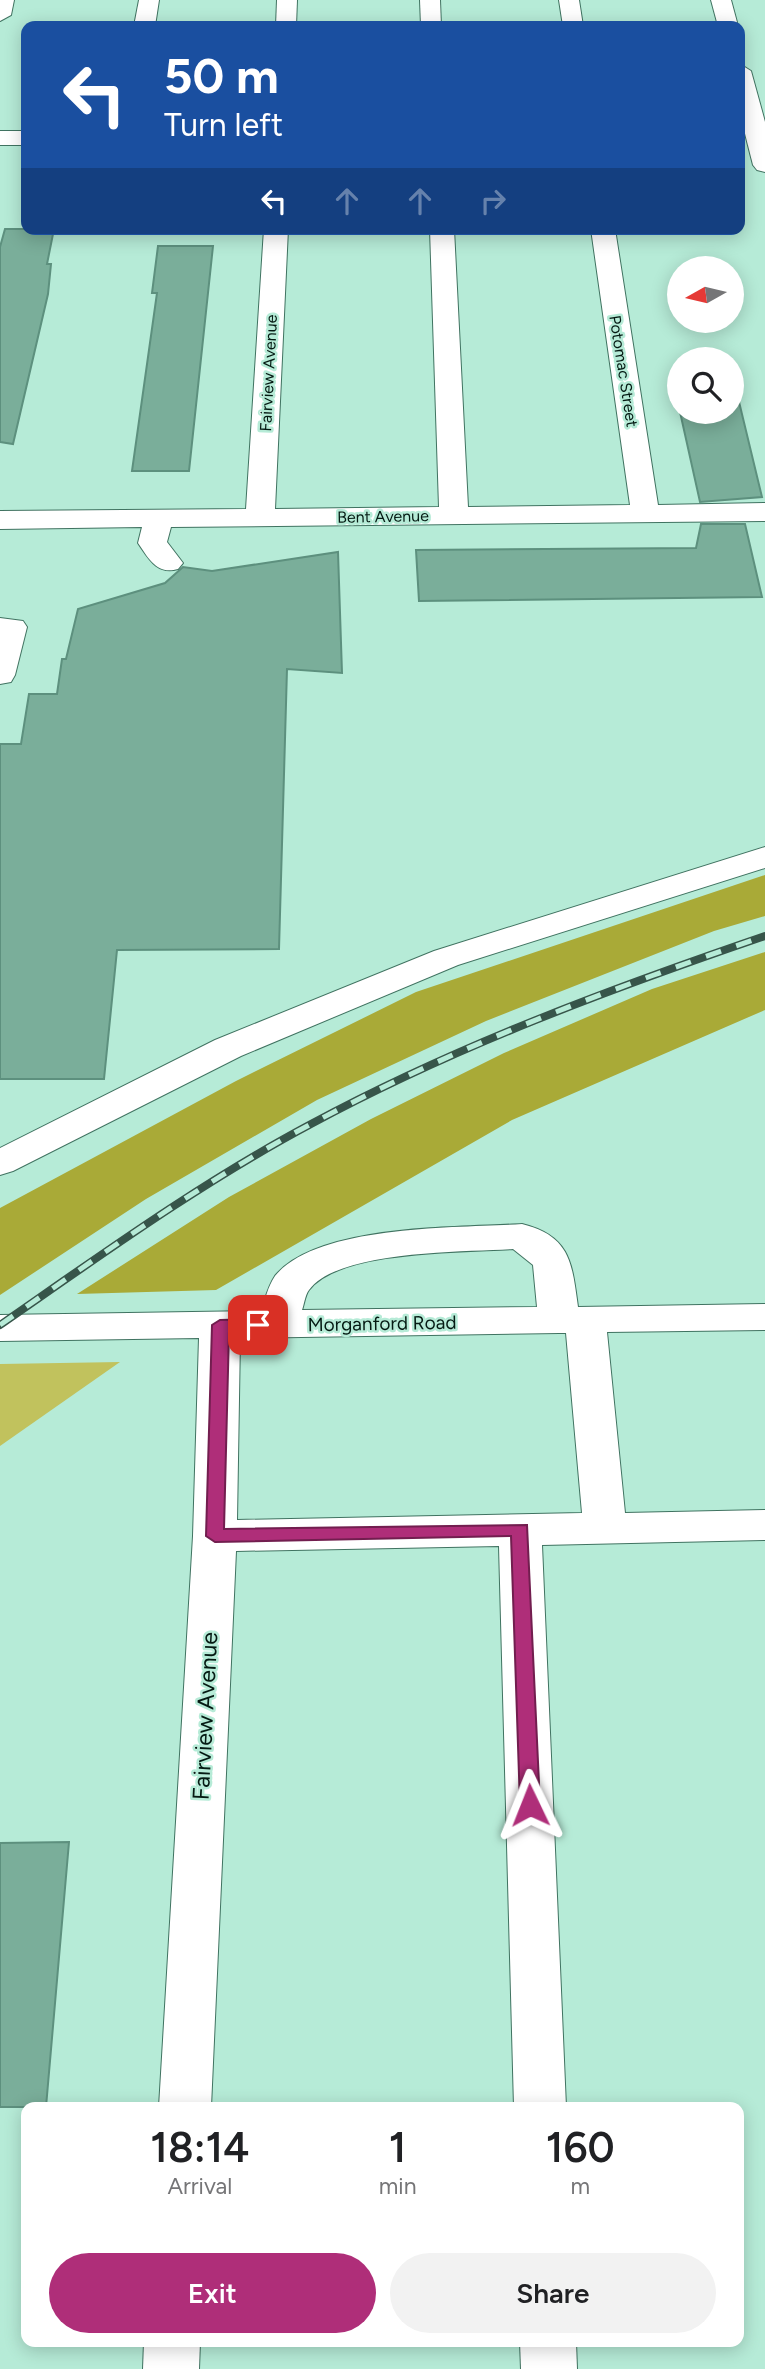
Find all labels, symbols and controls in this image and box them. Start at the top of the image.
text: 50 m [164,46,279,105]
icon: left [49,49,140,140]
text: Turn left [164,106,283,144]
icon: left [255,182,293,220]
icon: ahead [328,182,366,220]
icon: ahead [401,182,439,220]
icon: right [474,182,512,220]
north arrow [667,256,744,332]
map controls [667,256,744,424]
street label: Fairview Avenue [256,314,281,432]
street label: Potomac Street [605,314,642,428]
button: search [667,347,744,424]
street label: Bent Avenue [337,506,429,527]
pin [228,1295,288,1355]
icon: arrive [239,1306,277,1344]
street label: Morganford Road [307,1311,457,1336]
street label: Fairview Avenue [187,1631,223,1801]
position arrow [493,1768,567,1842]
text: 18:14 [150,2122,249,2173]
text: 1 [389,2122,406,2173]
text: 160 [546,2122,615,2173]
text: Arrival [167,2172,232,2200]
text: min [379,2172,417,2200]
text: m [570,2172,590,2200]
button: Exit [49,2253,376,2333]
button: Share [390,2253,716,2333]

